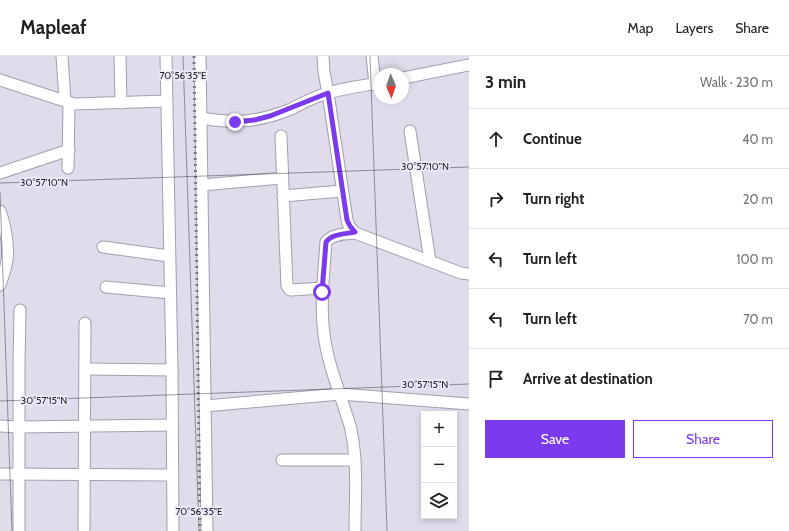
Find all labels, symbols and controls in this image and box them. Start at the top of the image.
text: Mapleaf [20,16,87,39]
text: Map [628,19,653,37]
text: Layers [675,19,713,37]
text: Share [735,19,769,37]
north arrow [373,68,409,104]
text: 70°56'35"E [159,69,207,82]
text: 3 min [485,72,526,92]
text: Walk · 230 m [700,74,773,90]
route end [226,113,244,131]
icon: ahead [485,128,507,150]
text: Continue [523,130,582,148]
text: 40 m [742,131,773,147]
text: 30°57'10"N [401,160,449,173]
text: 30°57'10"N [20,176,68,189]
icon: right [485,188,507,210]
text: Turn right [523,190,584,208]
text: 20 m [743,191,773,207]
icon: left [485,248,507,270]
text: Turn left [523,250,577,268]
text: 100 m [736,251,773,267]
route start [313,283,331,301]
icon: left [485,308,507,330]
text: Turn left [523,310,577,328]
text: 70 m [743,311,773,327]
icon: arrive [485,368,507,390]
text: Arrive at destination [523,370,653,388]
text: 30°57'15"N [402,378,448,391]
text: 30°57'15"N [21,394,67,407]
map controls [421,411,457,519]
button: + [421,411,457,447]
button: Save [485,420,625,458]
button: Share [633,420,773,458]
button: − [421,447,457,483]
button: layers [421,483,457,519]
text: 70°56'35"E [175,505,223,518]

